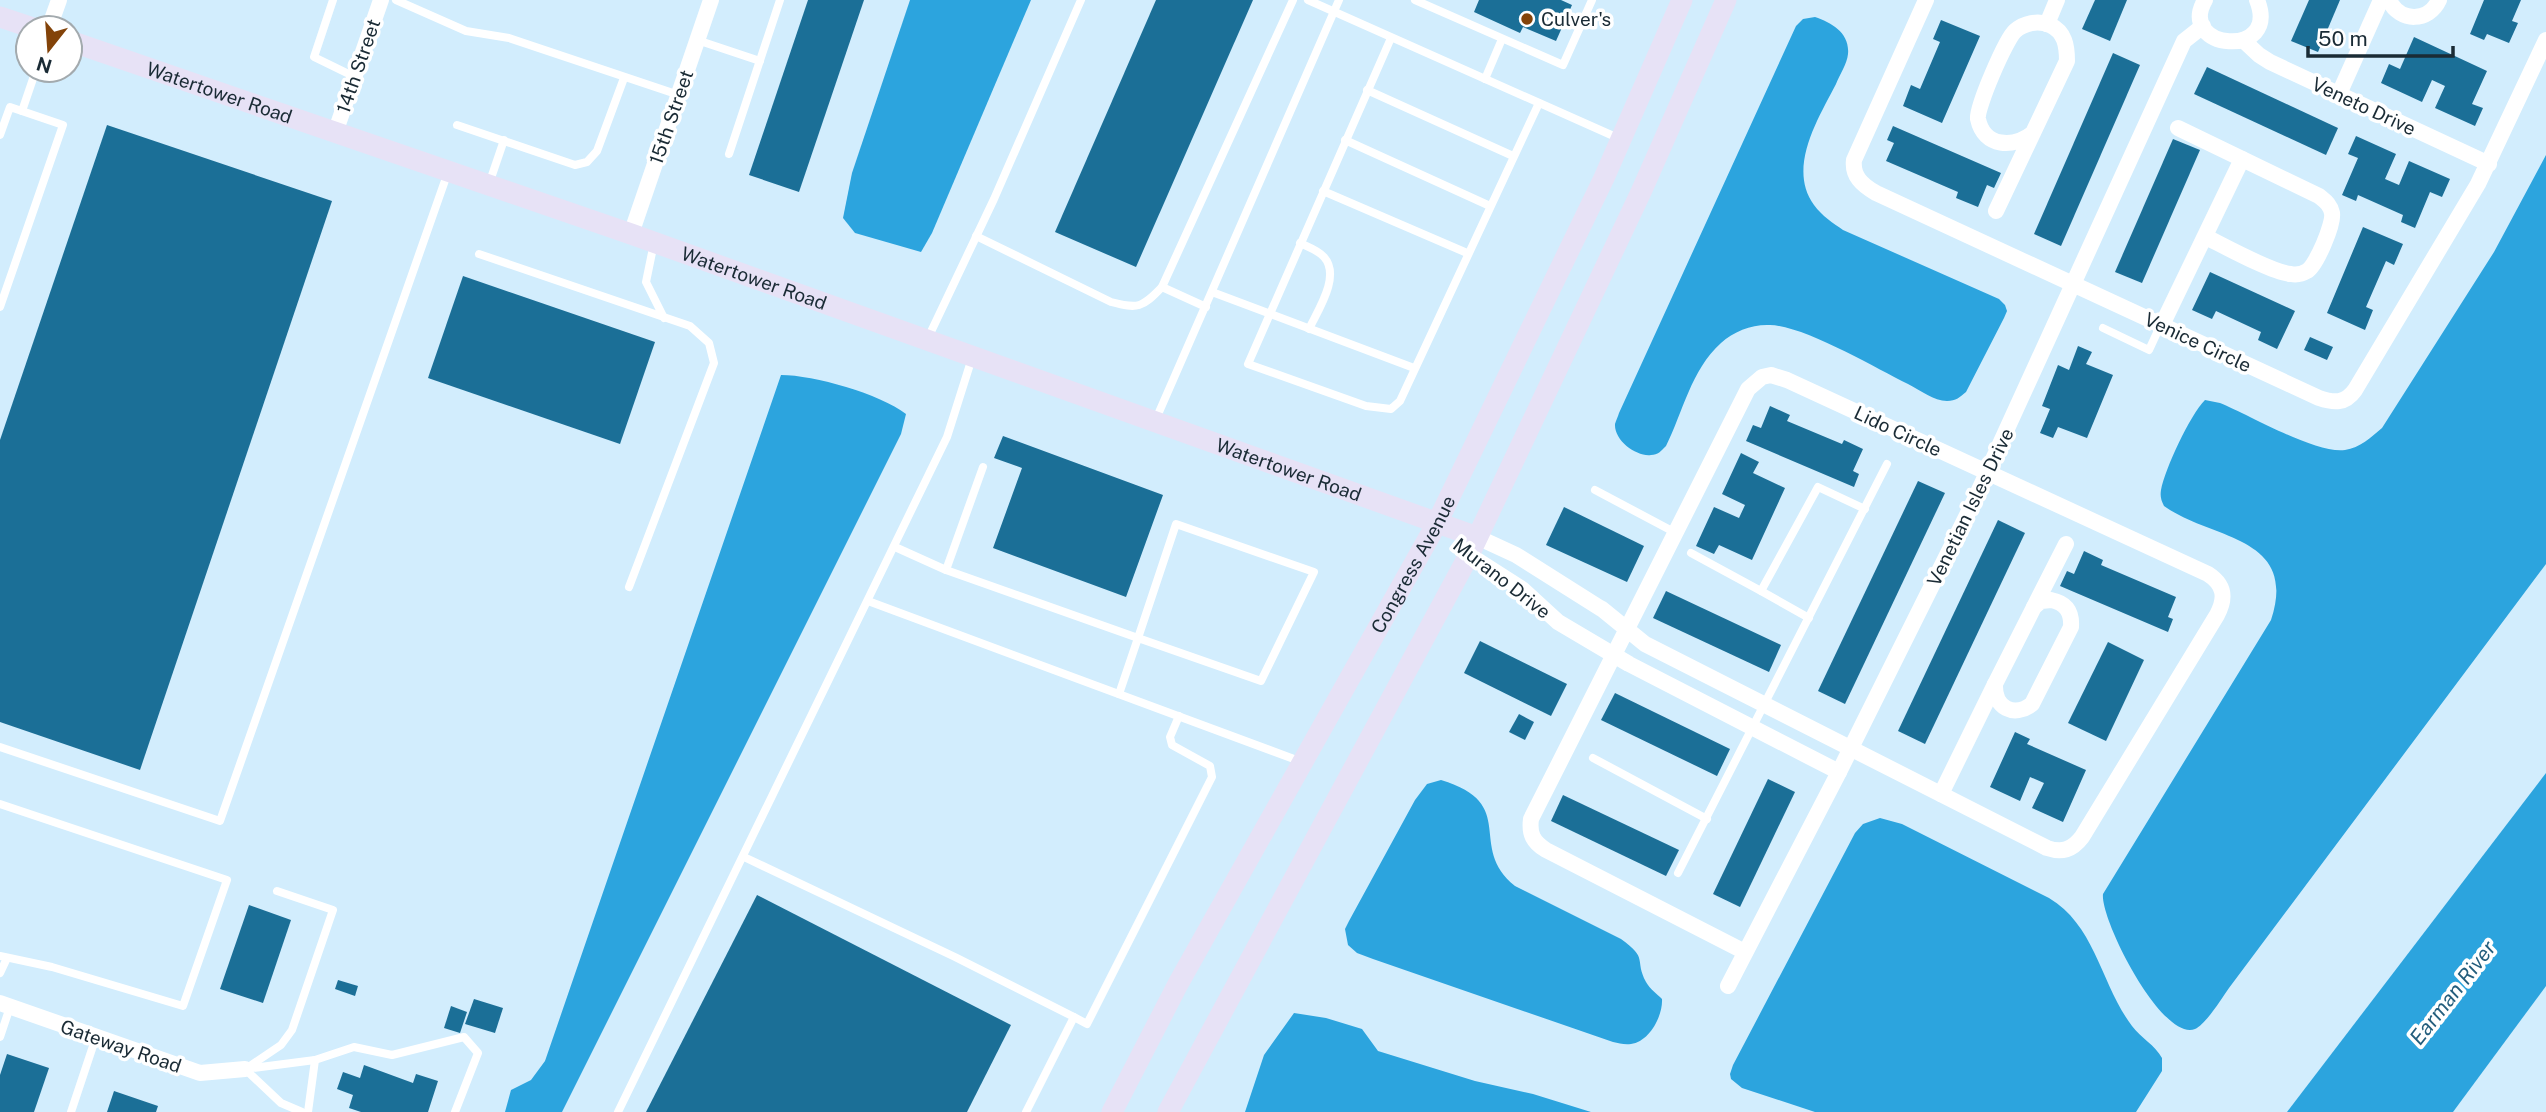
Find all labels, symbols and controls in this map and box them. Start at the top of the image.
place label: Culver's [1541,8,1611,30]
marker: Culver's [1519,11,1535,27]
north arrow [14,14,84,84]
scale bar [2308,14,2453,58]
street label: 14th Street [332,16,384,116]
text: 50 m [2318,26,2368,51]
text: N [34,53,54,78]
street label: Watertower Road [144,57,295,128]
street label: 15th Street [645,67,697,167]
street label: Veneto Drive [2309,72,2419,140]
street label: Watertower Road [678,242,830,314]
street label: Venice Circle [2141,308,2255,376]
street label: Lido Circle [1851,401,1945,461]
street label: Venetian Isles Drive [1922,425,2018,589]
street label: Watertower Road [1213,433,1364,506]
street label: Congress Avenue [1366,492,1460,637]
street label: Murano Drive [1449,533,1555,623]
water label: Earman River [2404,935,2502,1050]
street label: Gateway Road [58,1015,184,1077]

